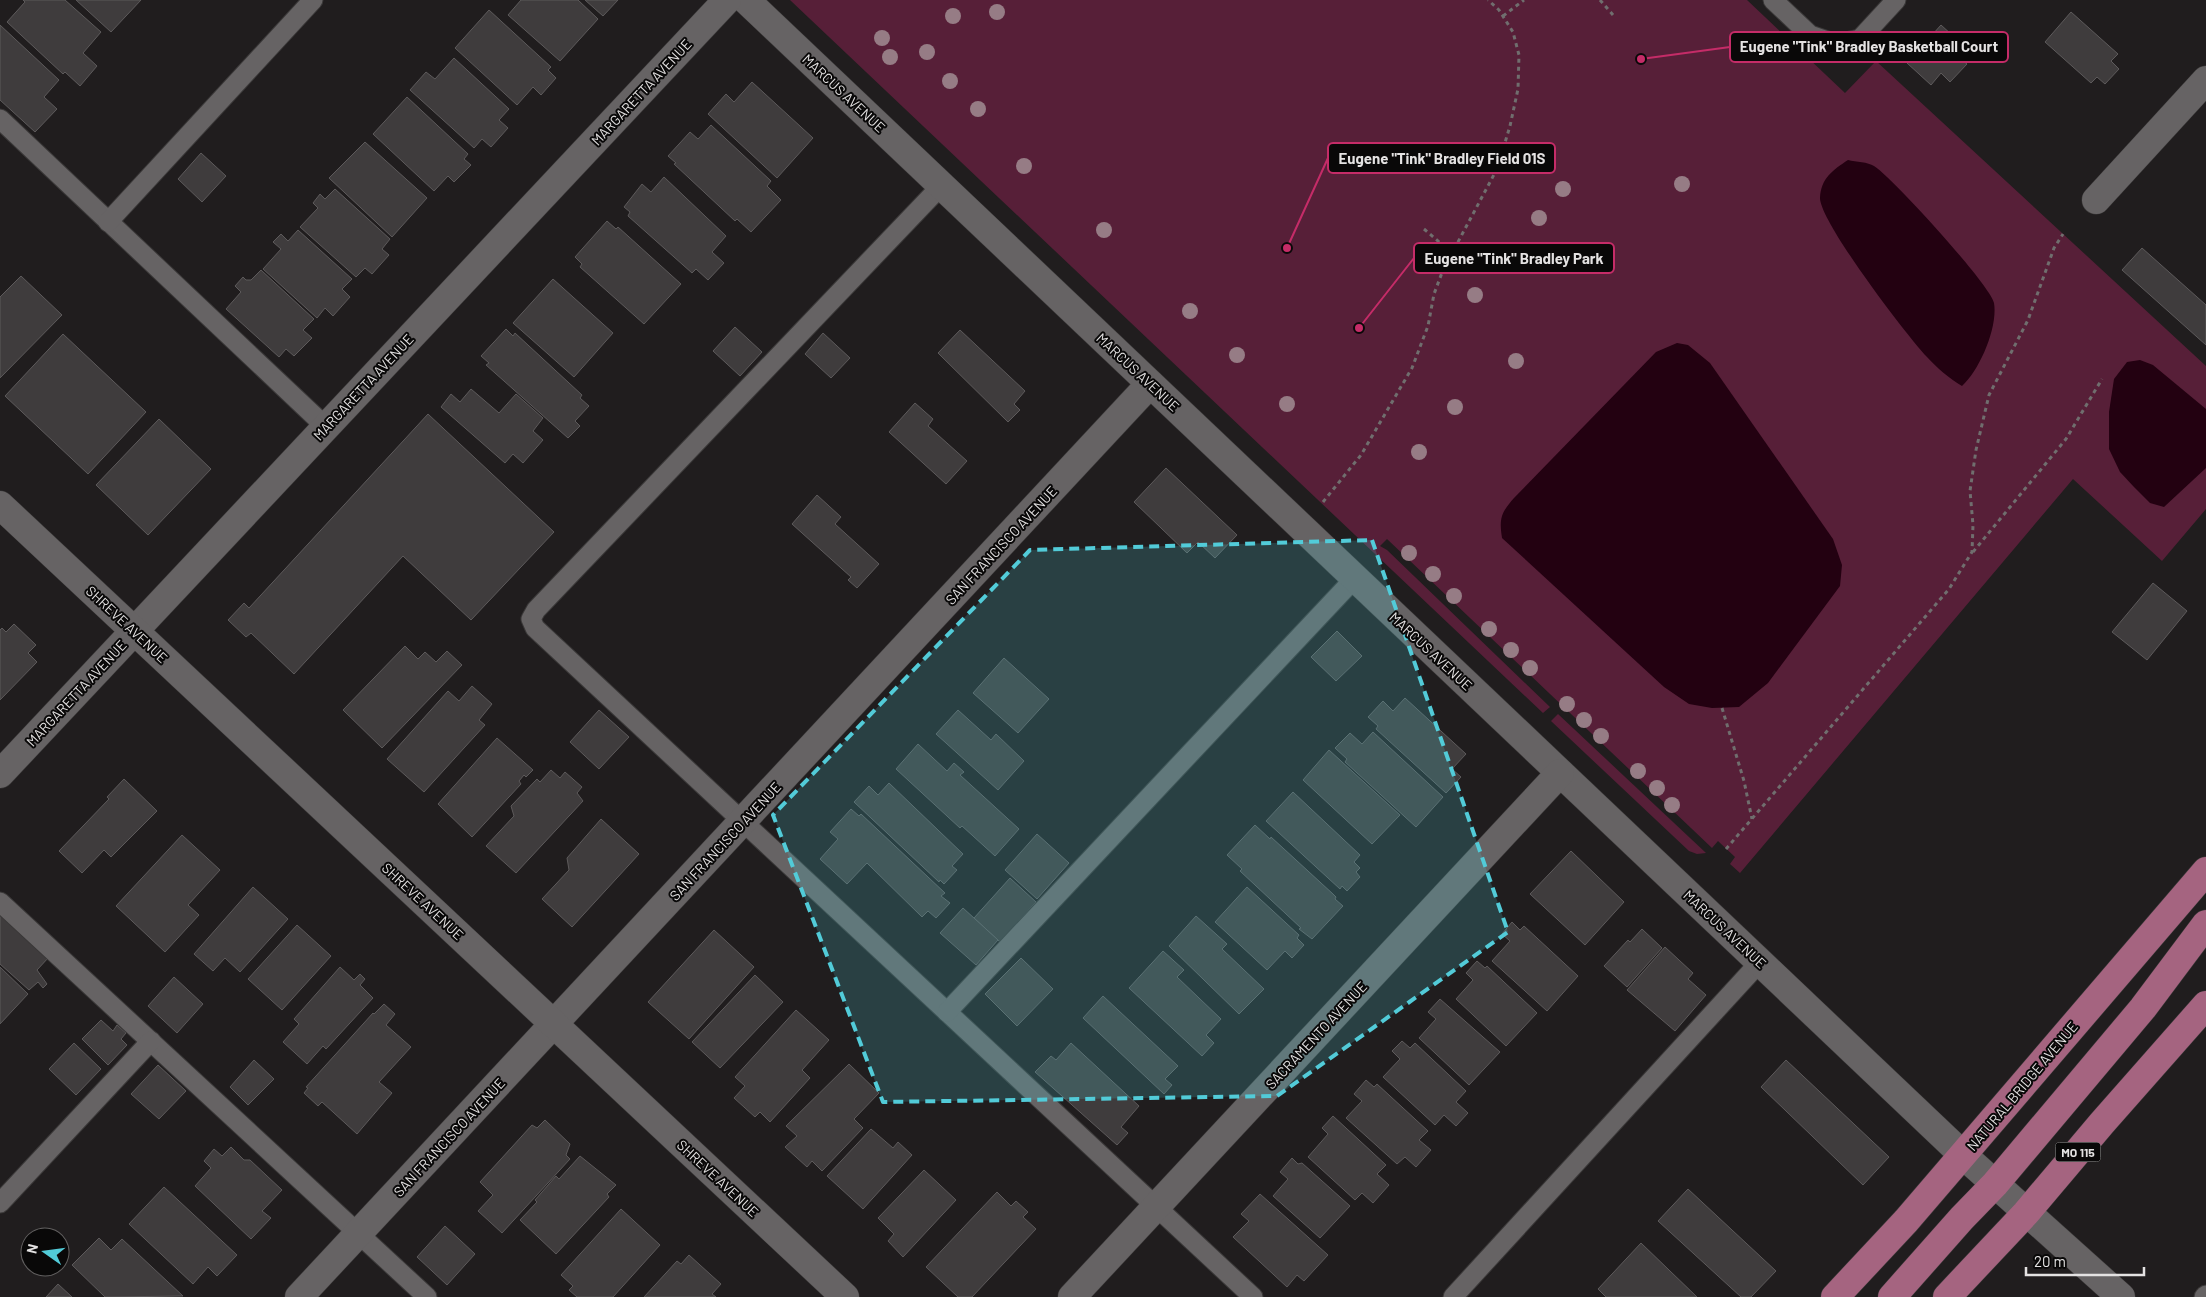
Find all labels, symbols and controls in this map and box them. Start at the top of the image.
callout: Eugene "Tink" Bradley Basketball Court [1730,32,2008,62]
street label: MARGARETTA AVENUE [587,35,695,149]
text: Eugene "Tink" Bradley Basketball Court [1740,37,1998,55]
street label: MARCUS AVENUE [799,50,889,136]
callout: Eugene "Tink" Bradley Field 01S [1328,143,1555,173]
text: Eugene "Tink" Bradley Field 01S [1339,149,1545,167]
callout: Eugene "Tink" Bradley Park [1414,243,1614,273]
text: Eugene "Tink" Bradley Park [1424,249,1604,267]
street label: MARCUS AVENUE [1093,329,1183,415]
street label: MARGARETTA AVENUE [309,330,417,444]
street label: SAN FRANCISCO AVENUE [942,482,1060,608]
street label: SHREVE AVENUE [83,582,171,666]
street label: MARCUS AVENUE [1386,608,1476,694]
street label: MARGARETTA AVENUE [22,636,130,750]
street label: SAN FRANCISCO AVENUE [666,778,784,904]
street label: SHREVE AVENUE [379,859,467,943]
street label: MARCUS AVENUE [1680,886,1770,972]
street label: SACRAMENTO AVENUE [1262,978,1370,1092]
street label: NATURAL BRIDGE AVENUE [1963,1018,2081,1154]
street label: SAN FRANCISCO AVENUE [390,1074,508,1200]
street label: SHREVE AVENUE [674,1136,762,1220]
road number: MO 115 [2056,1142,2100,1162]
north arrow [20,1227,70,1277]
text: N [23,1242,41,1255]
scale bar [2026,1244,2144,1276]
text: 20 m [2034,1252,2066,1270]

